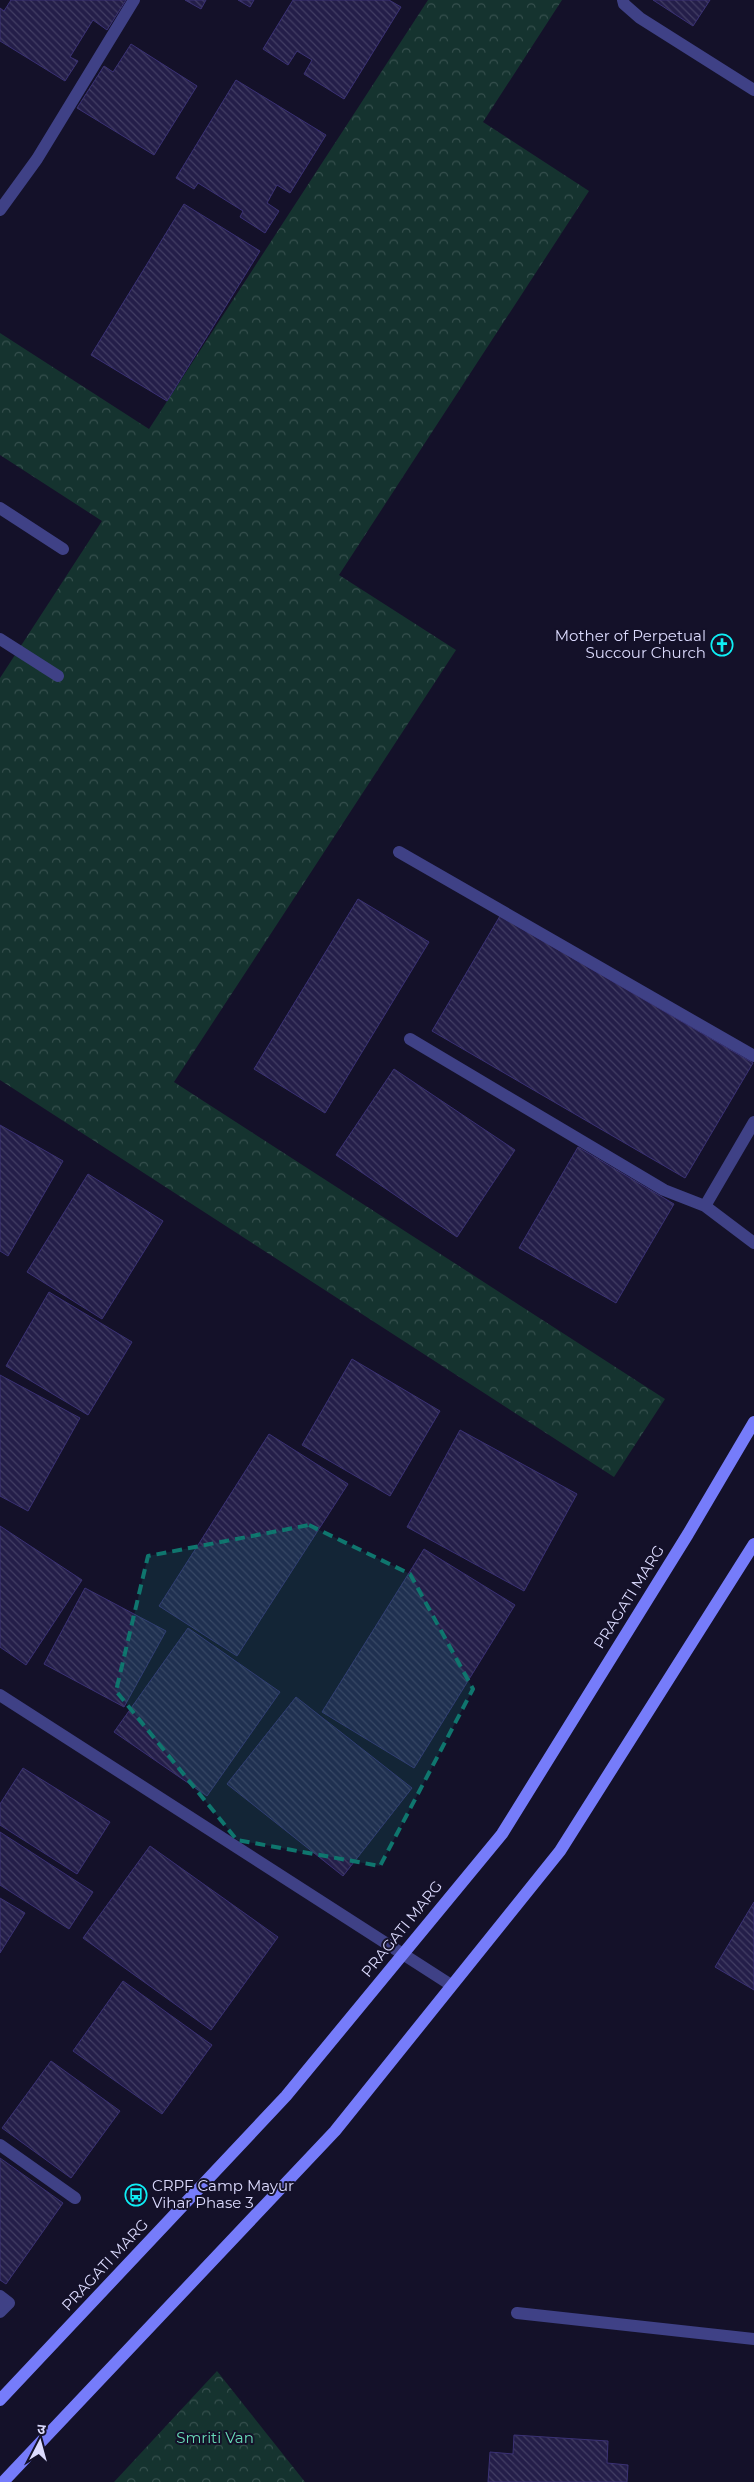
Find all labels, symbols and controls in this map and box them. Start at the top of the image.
place label: Mother of Perpetual Succour Church [555,626,706,662]
church icon: Mother of Perpetual Succour Church [710,633,734,657]
street label: PRAGATI MARG [589,1541,668,1652]
street label: PRAGATI MARG [357,1877,446,1981]
place label: CRPF Camp Mayur Vihar Phase 3 [152,2176,294,2212]
bus stop icon: CRPF Camp Mayur Vihar Phase 3 [124,2183,148,2207]
street label: PRAGATI MARG [57,2215,152,2314]
north arrow [15,2417,65,2467]
text: उ [36,2420,47,2439]
park label: Smriti Van [176,2428,254,2447]

